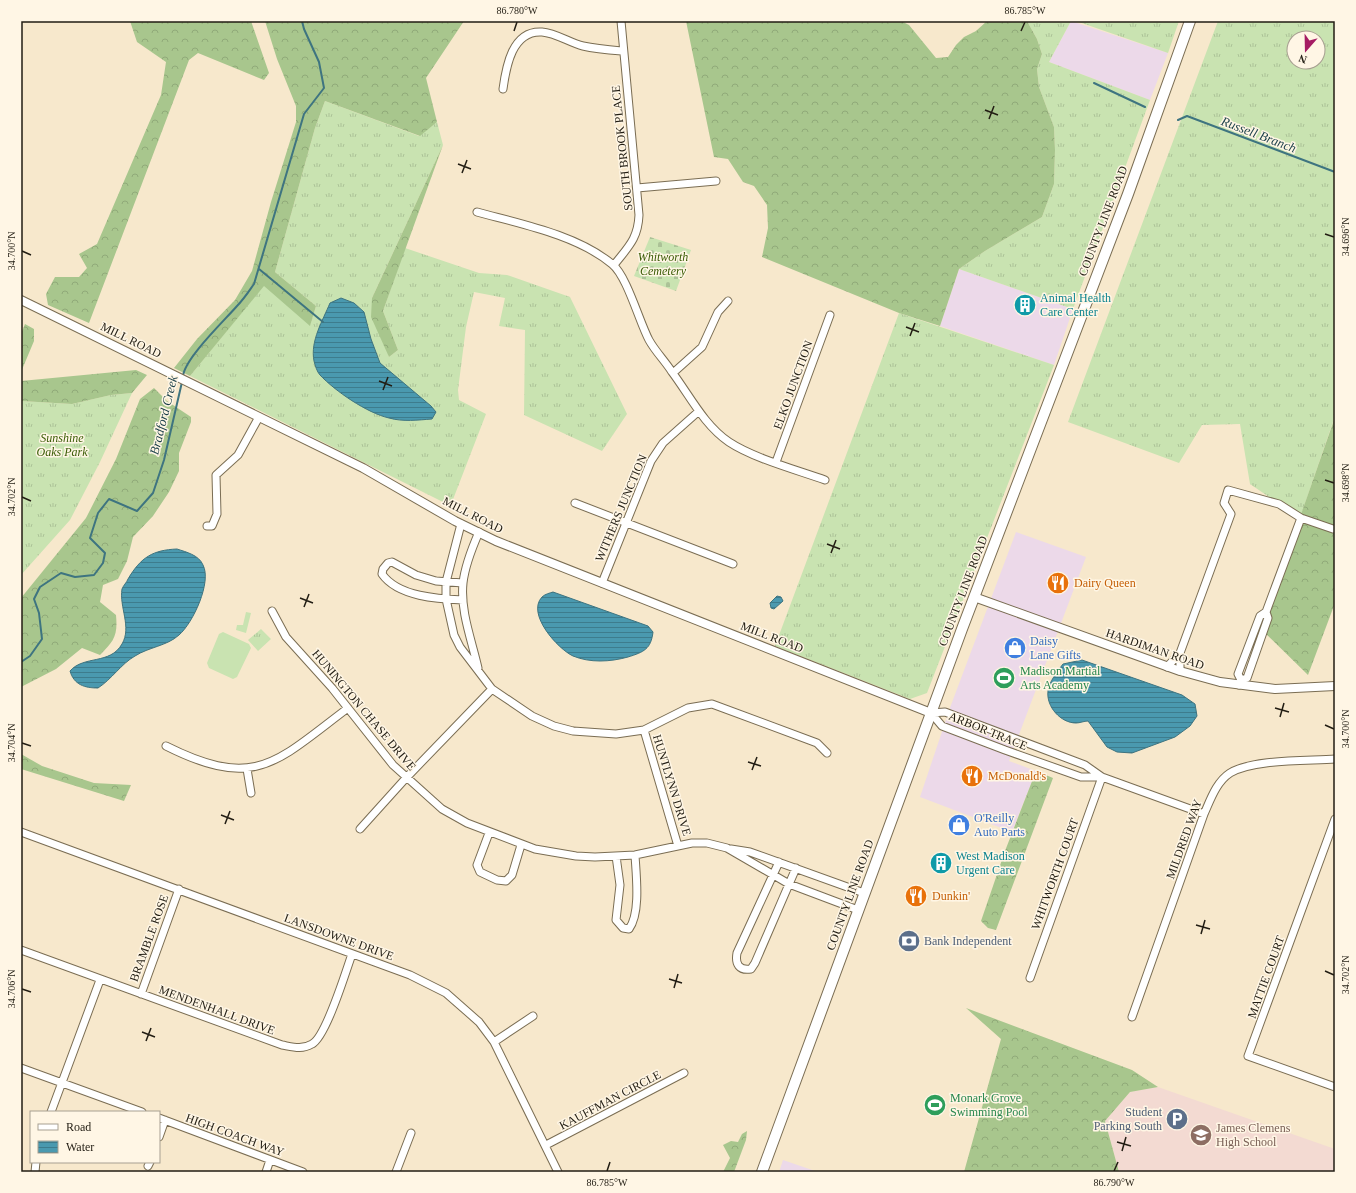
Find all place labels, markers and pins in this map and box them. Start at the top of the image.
place label: Animal Health Care Center [1040,291,1111,319]
building icon: Animal Health Care Center [1012,292,1038,318]
restaurant icon: Dairy Queen [1045,570,1071,596]
place label: Dairy Queen [1074,576,1136,590]
place label: Daisy Lane Gifts [1030,634,1081,662]
shop icon: Daisy Lane Gifts [1002,635,1028,661]
place label: Madison Martial Arts Academy [1020,664,1101,692]
sports icon: Madison Martial Arts Academy [991,665,1017,691]
restaurant icon: McDonald's [959,763,985,789]
place label: McDonald's [988,769,1046,783]
place label: O'Reilly Auto Parts [974,811,1025,839]
shop icon: O'Reilly Auto Parts [946,812,972,838]
place label: West Madison Urgent Care [956,849,1025,877]
building icon: West Madison Urgent Care [928,850,954,876]
restaurant icon: Dunkin' [903,883,929,909]
place label: Dunkin' [932,889,970,903]
bank icon: Bank Independent [896,928,922,954]
place label: Bank Independent [924,934,1012,948]
place label: Monark Grove Swimming Pool [950,1091,1028,1119]
sports icon: Monark Grove Swimming Pool [922,1092,948,1118]
place label: Student Parking South [1094,1105,1163,1133]
parking icon: Student Parking South [1164,1106,1190,1132]
place label: James Clemens High School [1216,1121,1291,1149]
school or university icon: James Clemens High School [1188,1122,1214,1148]

